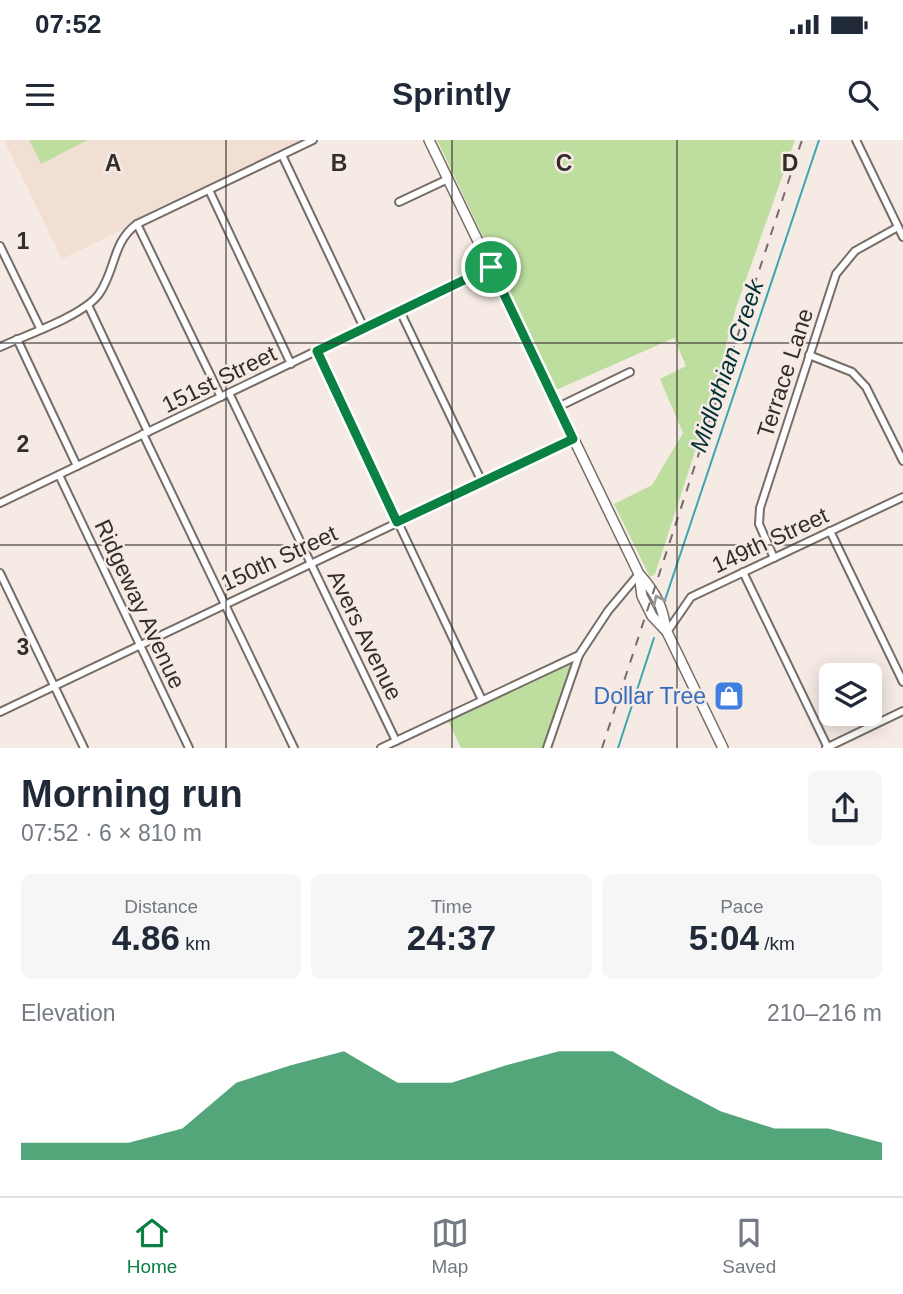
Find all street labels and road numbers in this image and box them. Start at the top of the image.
street label: Terrace Lane [752,305,818,441]
street label: 151st Street [158,340,281,418]
street label: 149th Street [708,501,833,578]
street label: Ridgeway Avenue [89,515,191,693]
street label: 150th Street [217,519,342,596]
street label: Avers Avenue [322,566,408,704]

